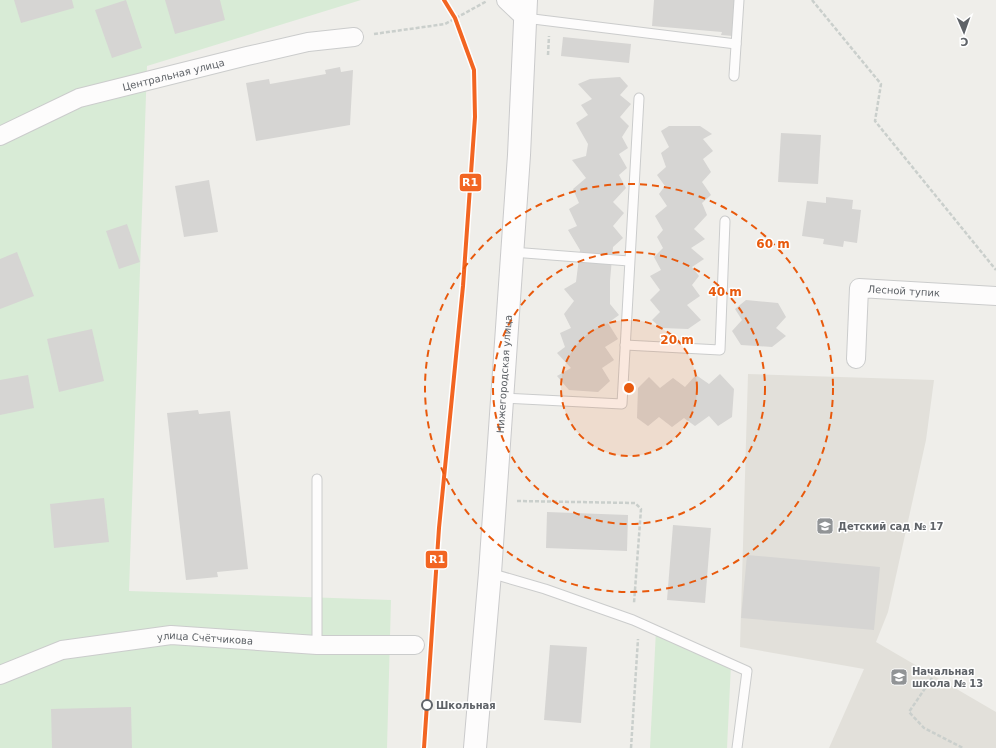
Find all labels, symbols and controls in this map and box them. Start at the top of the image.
north arrow [944,12,984,52]
text: С [960,35,969,48]
street label: Центральная улица [121,56,226,92]
line badge: R1 [459,173,482,192]
text: R1 [462,176,478,189]
text: 60 m [756,237,790,251]
street label: Лесной тупик [867,283,940,298]
text: 40 m [708,285,742,299]
street label: Нижегородская улица [494,315,513,434]
text: 20 m [660,333,694,347]
centre of rings [622,381,636,395]
school or university icon: Детский сад № 17 [815,516,835,536]
place label: Детский сад № 17 [838,521,943,532]
line badge: R1 [425,550,448,569]
text: R1 [429,553,445,566]
street label: улица Счётчикова [156,629,254,646]
place label: Начальная школа № 13 [912,666,983,689]
school or university icon: Начальная школа № 13 [889,667,909,687]
marker: Школьная [421,699,433,711]
place label: Школьная [436,700,496,711]

